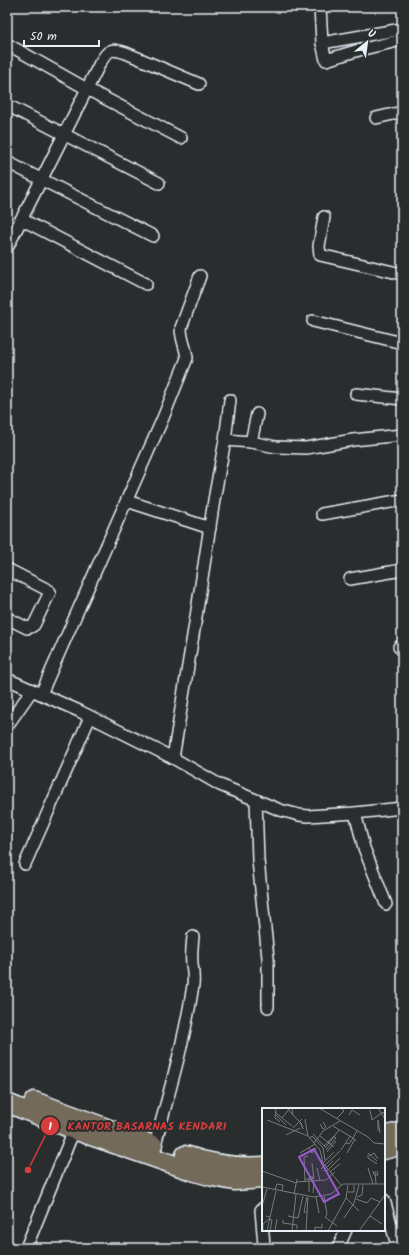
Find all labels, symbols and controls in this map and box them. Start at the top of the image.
scale bar [24,22,99,48]
north arrow [347,22,387,62]
text: U [364,25,379,44]
text: 50 m [30,27,57,46]
inset map [262,1108,385,1231]
callout: KANTOR BASARNAS KENDARI [40,1114,235,1138]
text: 1 [48,1117,52,1136]
text: KANTOR BASARNAS KENDARI [68,1117,227,1136]

